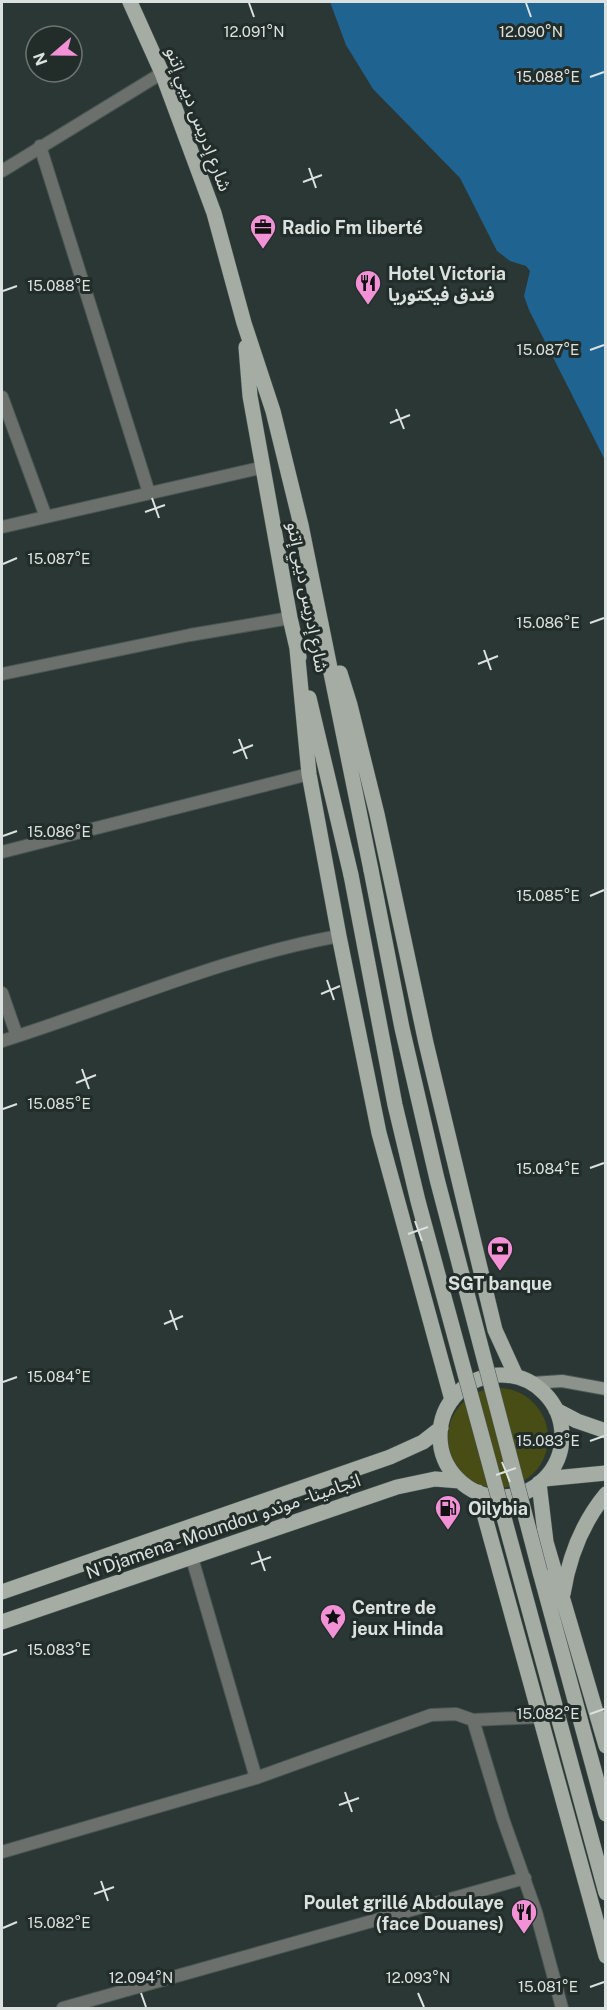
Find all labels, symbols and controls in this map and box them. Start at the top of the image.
text: 12.091°N [223,23,285,40]
text: 12.090°N [499,23,563,40]
north arrow [24,24,84,84]
street label: شارع إدريس ديبي إتنو [158,44,236,196]
text: N [29,50,51,68]
text: 15.088°E [516,68,580,85]
office icon: Radio Fm liberté [248,212,278,250]
place label: Radio Fm liberté [282,217,423,238]
place label: Hotel Victoria فندق فيكتوريا [388,263,506,306]
restaurant icon: Hotel Victoria فندق فيكتوريا [353,268,383,306]
text: 15.088°E [27,277,91,294]
text: 15.087°E [517,341,579,358]
street label: شارع إدريس ديبي إتنو [279,520,333,675]
text: 15.087°E [28,550,90,567]
text: 15.086°E [516,614,580,631]
text: 15.086°E [27,823,91,840]
text: 15.085°E [516,887,580,904]
text: 15.085°E [27,1095,91,1112]
text: 15.084°E [516,1160,580,1177]
bank icon: SGT banque [485,1234,515,1272]
place label: SGT banque [448,1273,552,1294]
text: 15.084°E [27,1368,91,1385]
text: 15.083°E [516,1432,580,1449]
street label: N'Djamena - Moundou انجامينا - موندو [83,1469,363,1584]
fuel station icon: Oilybia [433,1493,463,1531]
place label: Oilybia [468,1498,528,1519]
place label: Centre de jeux Hinda [351,1597,443,1639]
place icon: Centre de jeux Hinda [318,1602,348,1640]
text: 15.083°E [27,1641,91,1658]
text: 15.082°E [516,1705,580,1722]
place label: Poulet grillé Abdoulaye (face Douanes) [304,1892,504,1934]
restaurant icon: Poulet grillé Abdoulaye (face Douanes) [509,1897,539,1935]
text: 15.082°E [27,1914,91,1931]
text: 12.094°N [109,1969,173,1986]
text: 12.093°N [386,1969,450,1986]
text: 15.081°E [518,1978,578,1995]

